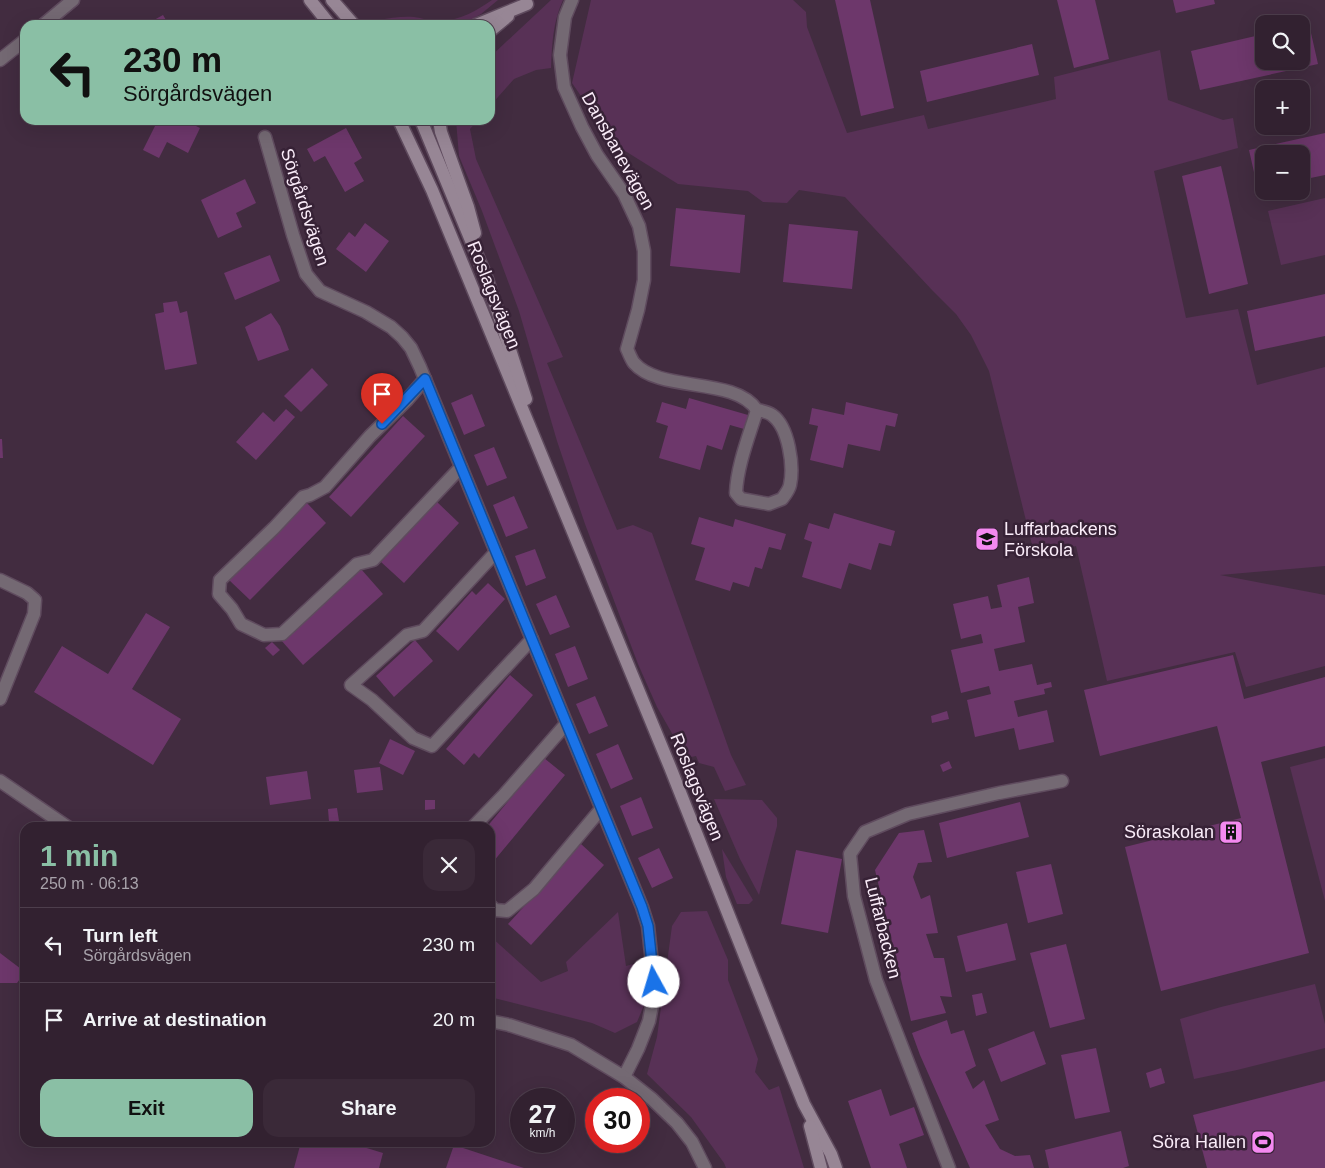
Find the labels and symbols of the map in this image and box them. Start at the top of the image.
street label: Dansbanevägen [577,89,659,213]
street label: Sörgårdsvägen [277,146,333,268]
street label: Roslagsvägen [463,238,525,352]
pin [361,373,403,424]
place label: Luffarbackens Förskola [1004,519,1117,560]
school or university icon: Luffarbackens Förskola [974,526,1000,552]
street label: Roslagsvägen [666,730,728,844]
building icon: Söraskolan [1218,819,1244,845]
place label: Söraskolan [1124,822,1214,842]
street label: Luffarbacken [861,875,905,981]
position arrow [627,955,679,1007]
speed limit sign: 30 [585,1088,650,1153]
sports icon: Söra Hallen [1250,1129,1276,1155]
place label: Söra Hallen [1152,1132,1246,1152]

